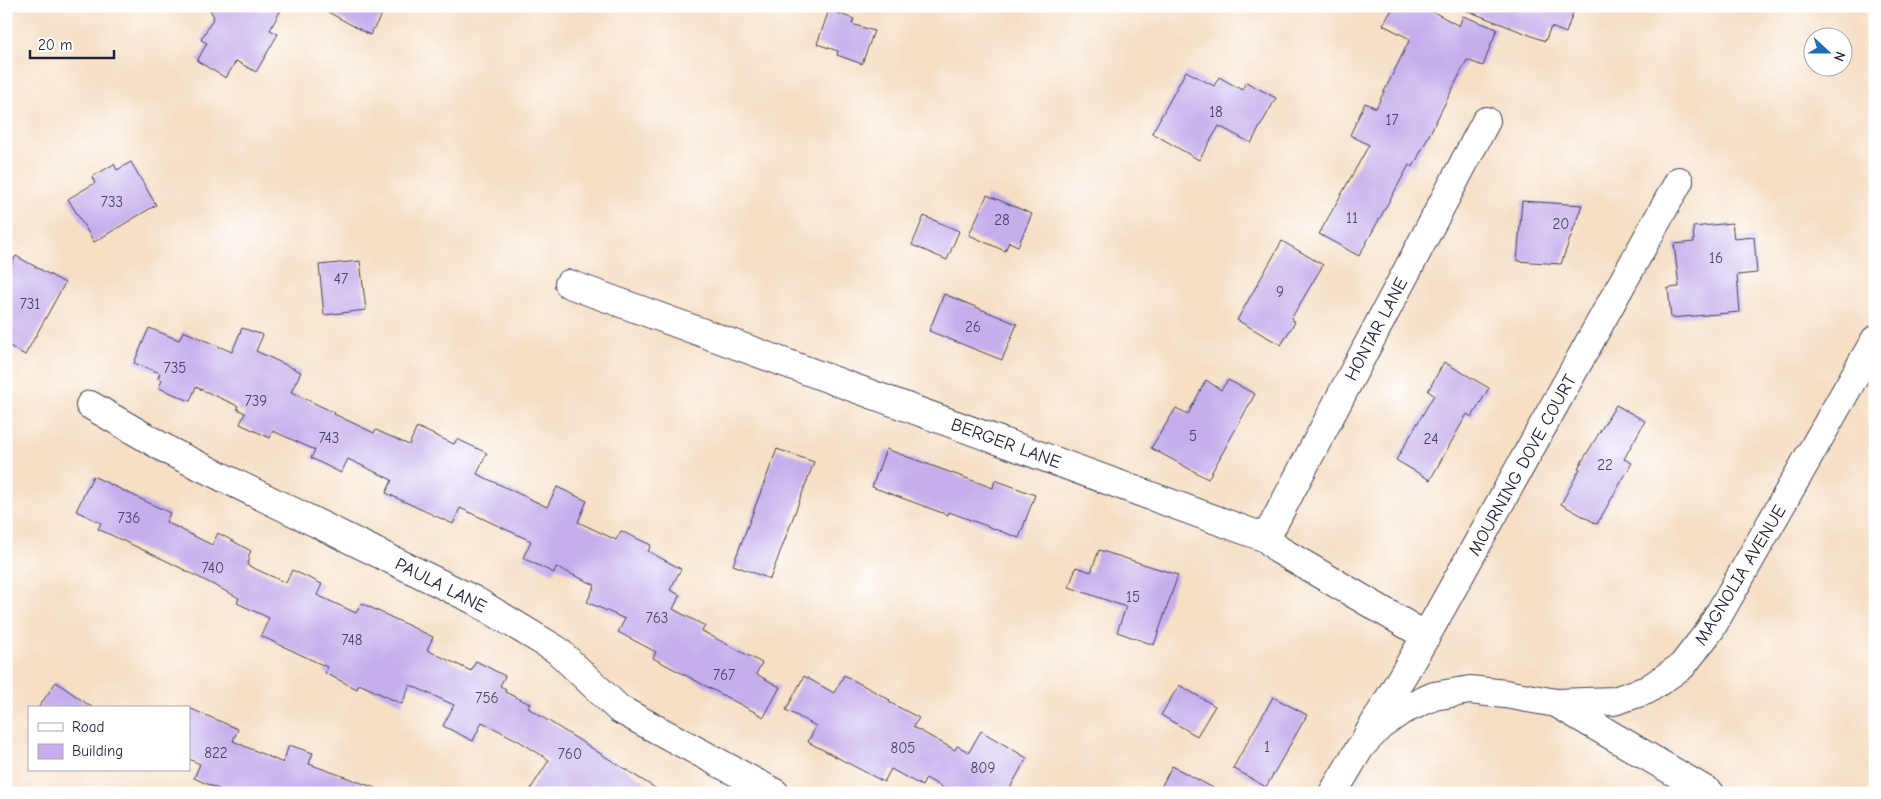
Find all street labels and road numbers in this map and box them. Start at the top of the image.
street label: HONTAR LANE [1340,274,1412,384]
street label: MOURNING DOVE COURT [1464,371,1581,559]
street label: BERGER LANE [948,414,1064,473]
street label: MAGNOLIA AVENUE [1690,501,1791,649]
street label: PAULA LANE [392,553,490,618]

